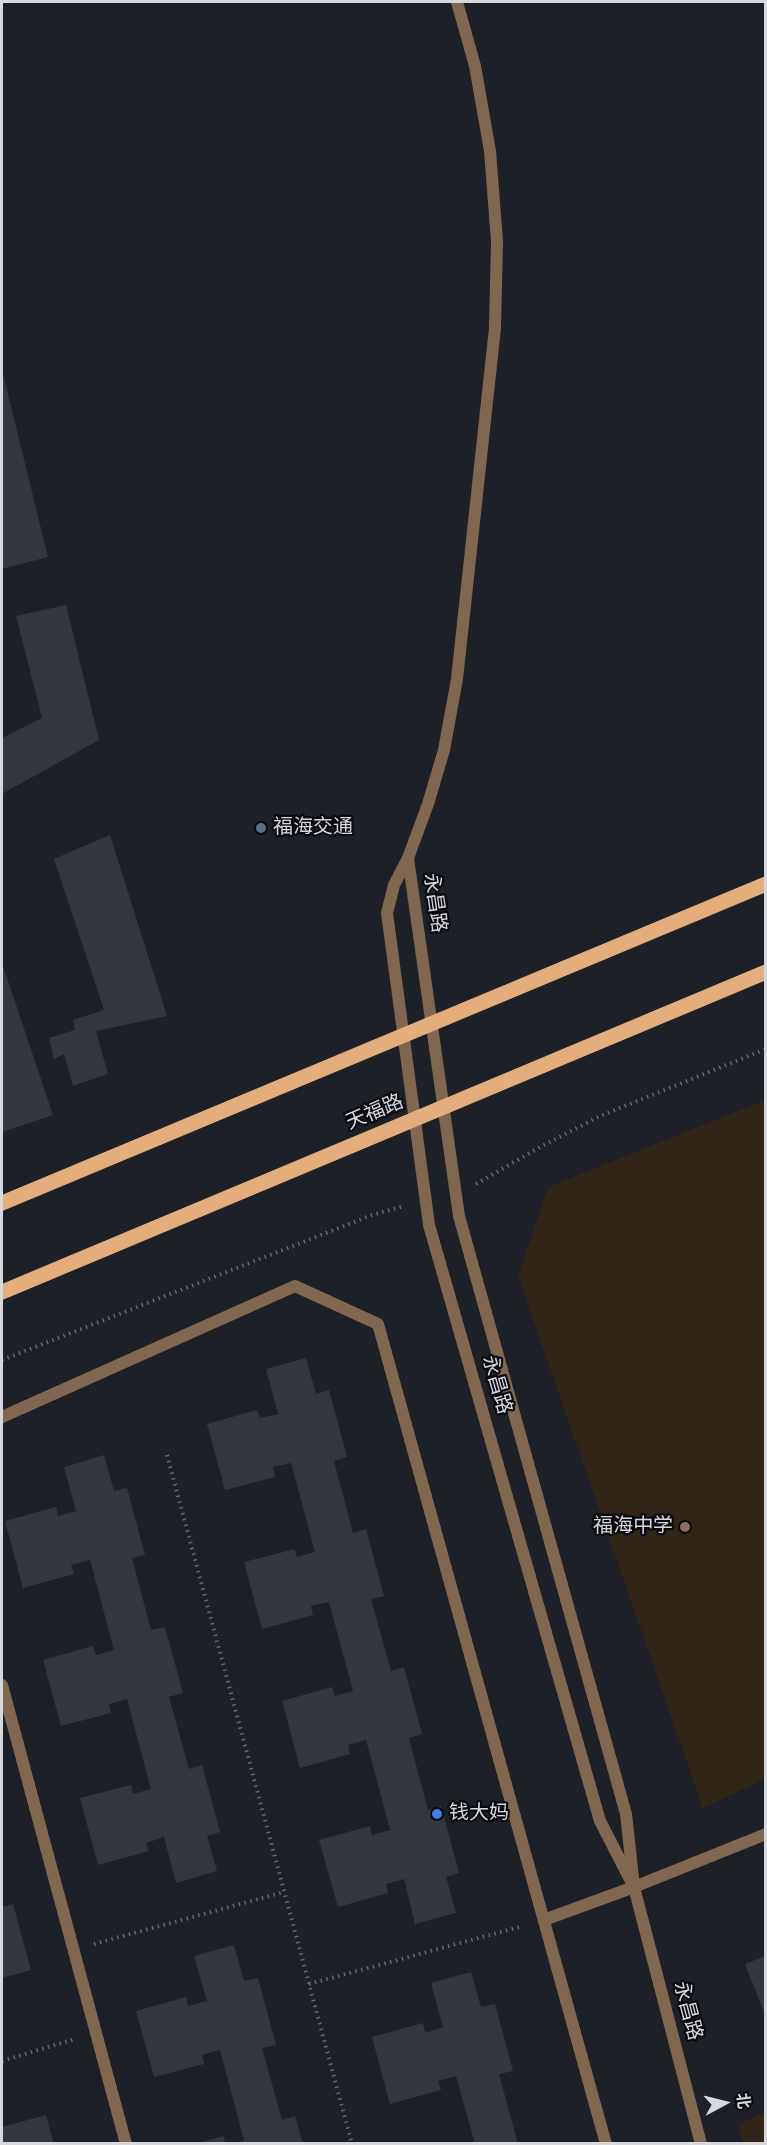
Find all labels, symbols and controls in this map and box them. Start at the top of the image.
place label: 福海交通 [273,816,353,840]
marker: 福海交通 [254,821,268,835]
street label: 永昌路 [418,872,450,934]
street label: 天福路 [343,1090,407,1136]
street label: 永昌路 [476,1353,516,1417]
place label: 福海中学 [593,1515,673,1539]
marker: 福海中学 [678,1520,692,1534]
place label: 钱大妈 [449,1802,509,1826]
marker: 钱大妈 [430,1807,444,1821]
street label: 永昌路 [668,1979,706,2043]
north arrow [695,2073,755,2133]
text: 北 [731,2091,756,2110]

